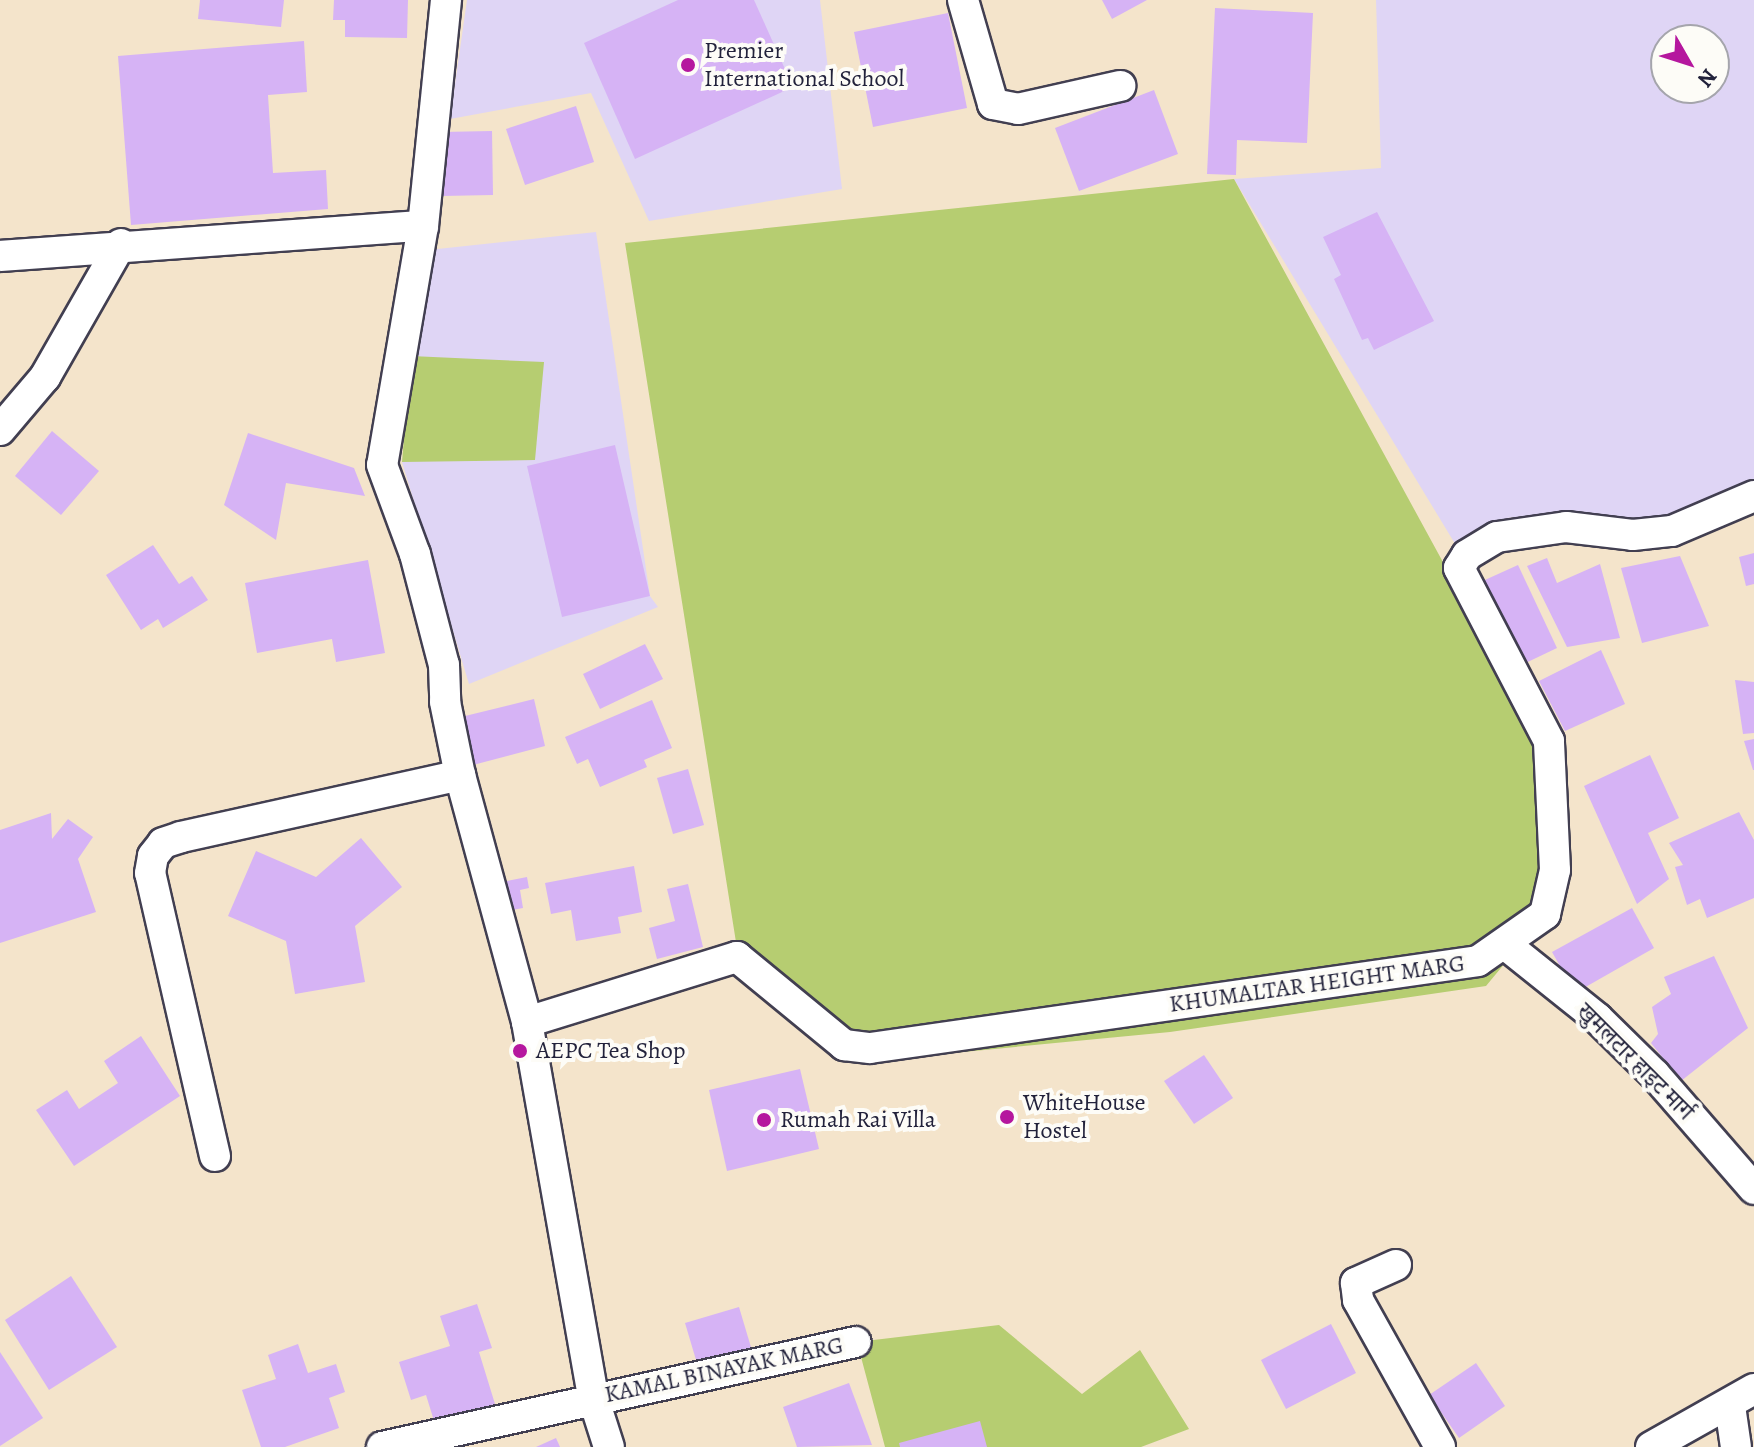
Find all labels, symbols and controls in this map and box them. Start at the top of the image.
north arrow [1650,24,1730,104]
place label: Premier International School [704,37,904,93]
marker: Premier International School [679,56,697,74]
text: N [1690,62,1724,94]
street label: KHUMALTAR HEIGHT MARG [1167,949,1467,1019]
street label: खुमलटार हाइट मार्ग [1571,998,1699,1126]
place label: AEPC Tea Shop [536,1037,685,1065]
marker: AEPC Tea Shop [511,1042,529,1060]
place label: WhiteHouse Hostel [1023,1089,1146,1145]
place label: Rumah Rai Villa [780,1106,936,1134]
marker: WhiteHouse Hostel [998,1108,1016,1126]
marker: Rumah Rai Villa [755,1111,773,1129]
street label: KAMAL BINAYAK MARG [602,1331,846,1409]

